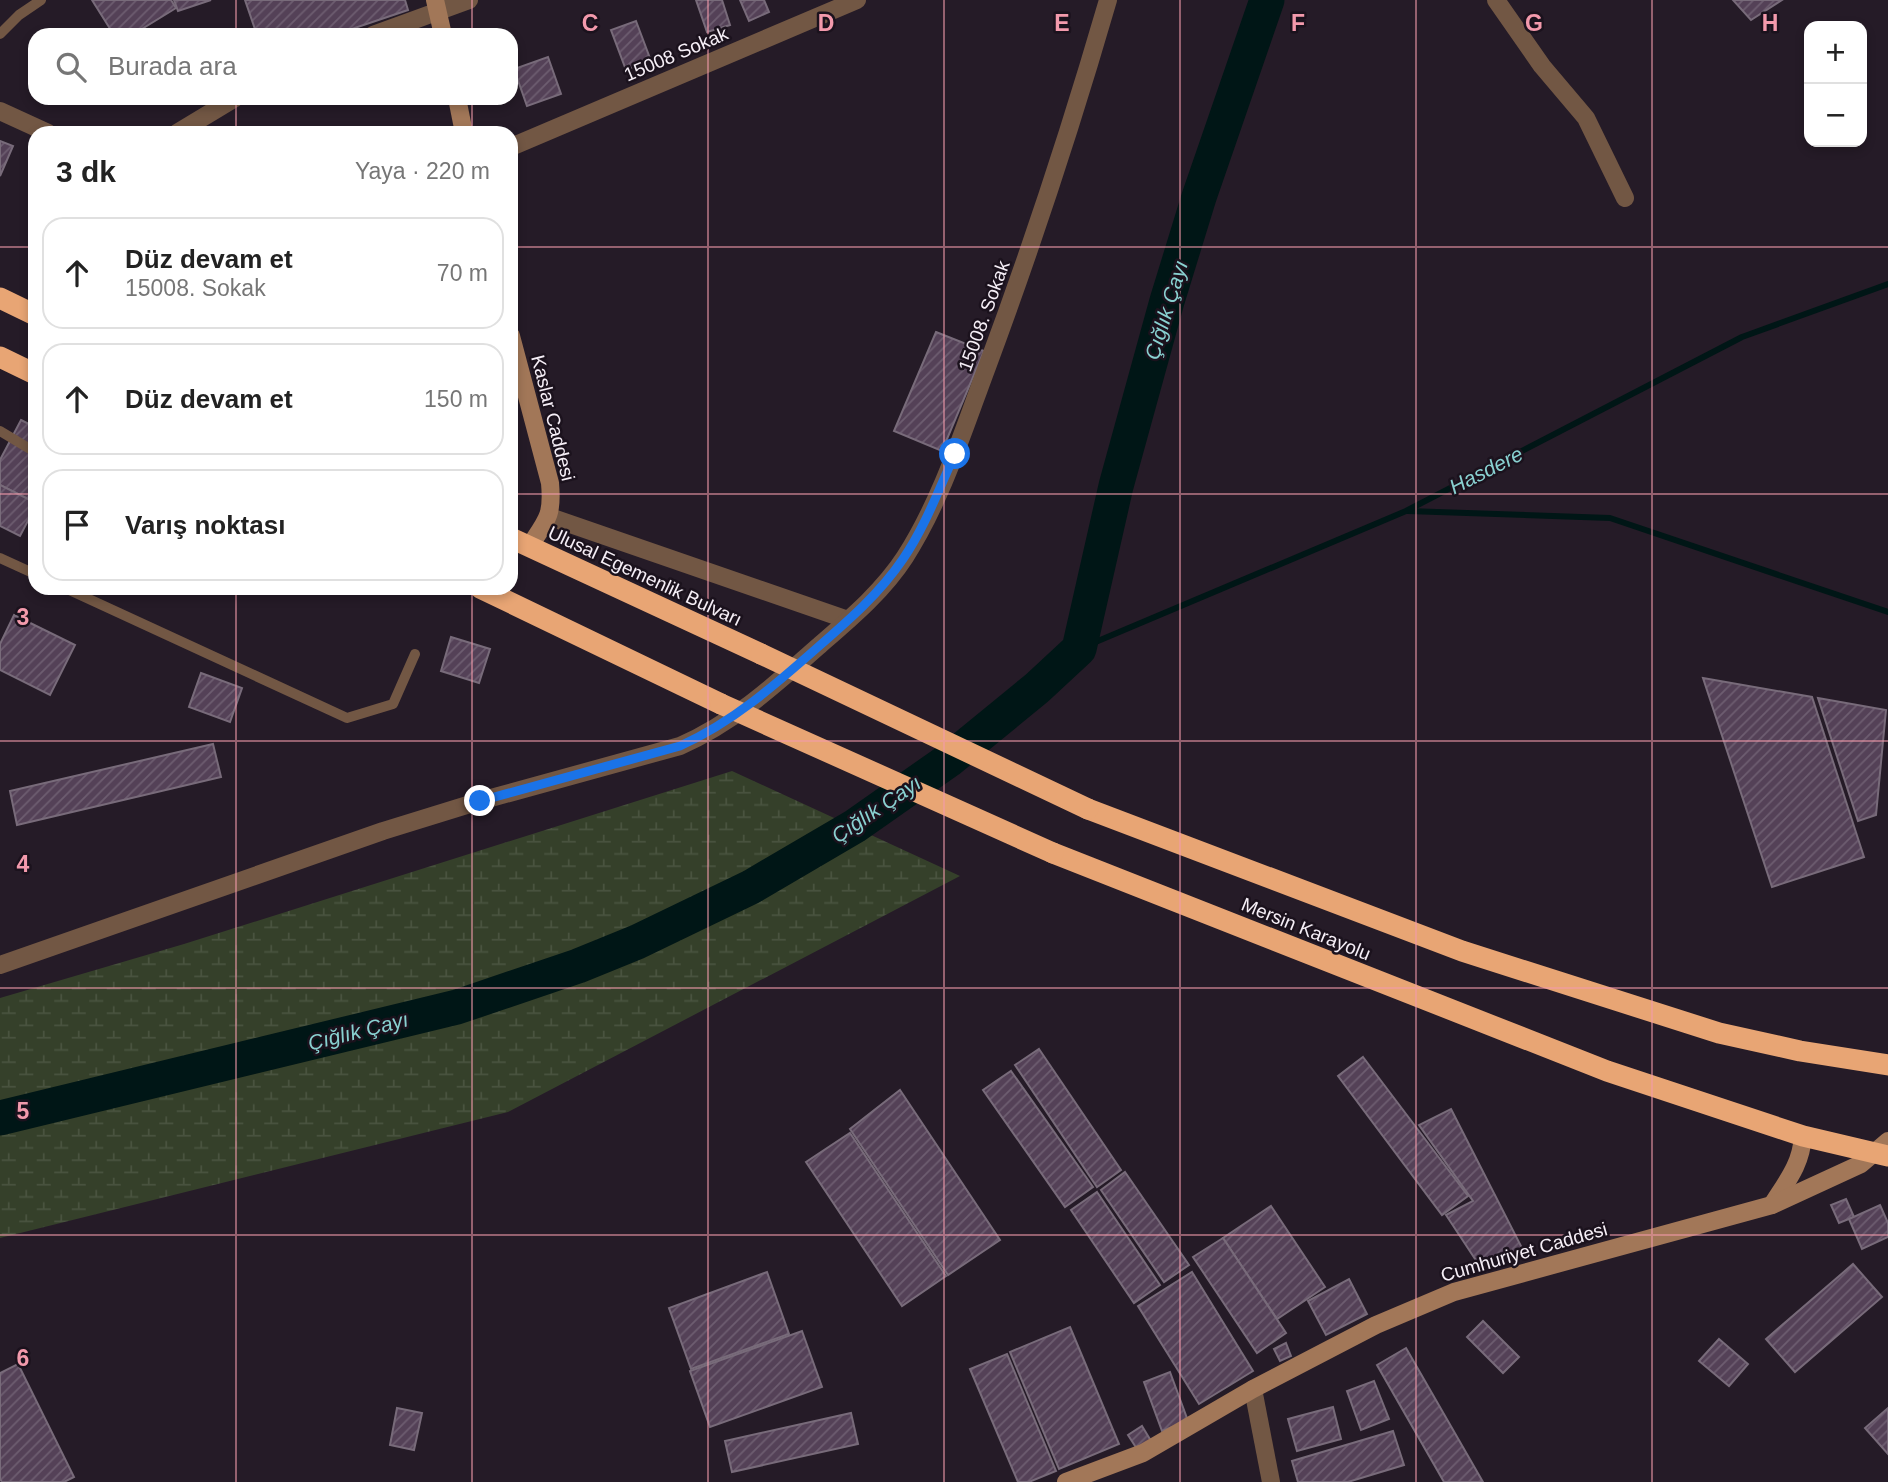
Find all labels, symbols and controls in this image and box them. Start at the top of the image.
text: C [582,10,598,36]
text: D [818,10,834,36]
text: E [1054,10,1070,36]
text: F [1291,10,1305,36]
text: G [1525,10,1543,36]
text: H [1762,10,1778,36]
map controls [1804,21,1867,147]
button: + [1804,21,1867,84]
street label: 15008 Sokak [621,22,732,85]
search box [28,28,518,105]
icon: search [52,48,90,86]
text: Burada ara [108,51,237,81]
button: − [1804,84,1867,147]
text: 3 dk [56,155,116,188]
text: Yaya · 220 m [355,158,490,184]
text: Düz devam et [125,244,293,274]
icon: ahead [58,254,96,292]
street label: 15008. Sokak [954,257,1014,374]
water label: Çığlık Çayı [1140,258,1192,362]
text: 70 m [437,260,488,286]
text: 15008. Sokak [125,275,266,301]
street label: Kaslar Caddesi [527,353,579,483]
icon: ahead [58,380,96,418]
text: Düz devam et [125,384,293,414]
text: 150 m [424,386,488,412]
route start [939,438,970,469]
water label: Hasdere [1445,442,1527,498]
icon: arrive [58,506,96,544]
text: Varış noktası [125,510,285,540]
street label: Ulusal Egemenlik Bulvarı [545,522,745,630]
text: 3 [17,604,29,630]
water label: Çığlık Çayı [827,771,925,847]
route end [464,785,495,816]
text: 4 [17,851,30,877]
street label: Mersin Karayolu [1238,894,1374,964]
water label: Çığlık Çayı [305,1007,411,1055]
text: 5 [17,1098,30,1124]
street label: Cumhuriyet Caddesi [1438,1218,1610,1286]
text: 6 [17,1345,29,1371]

